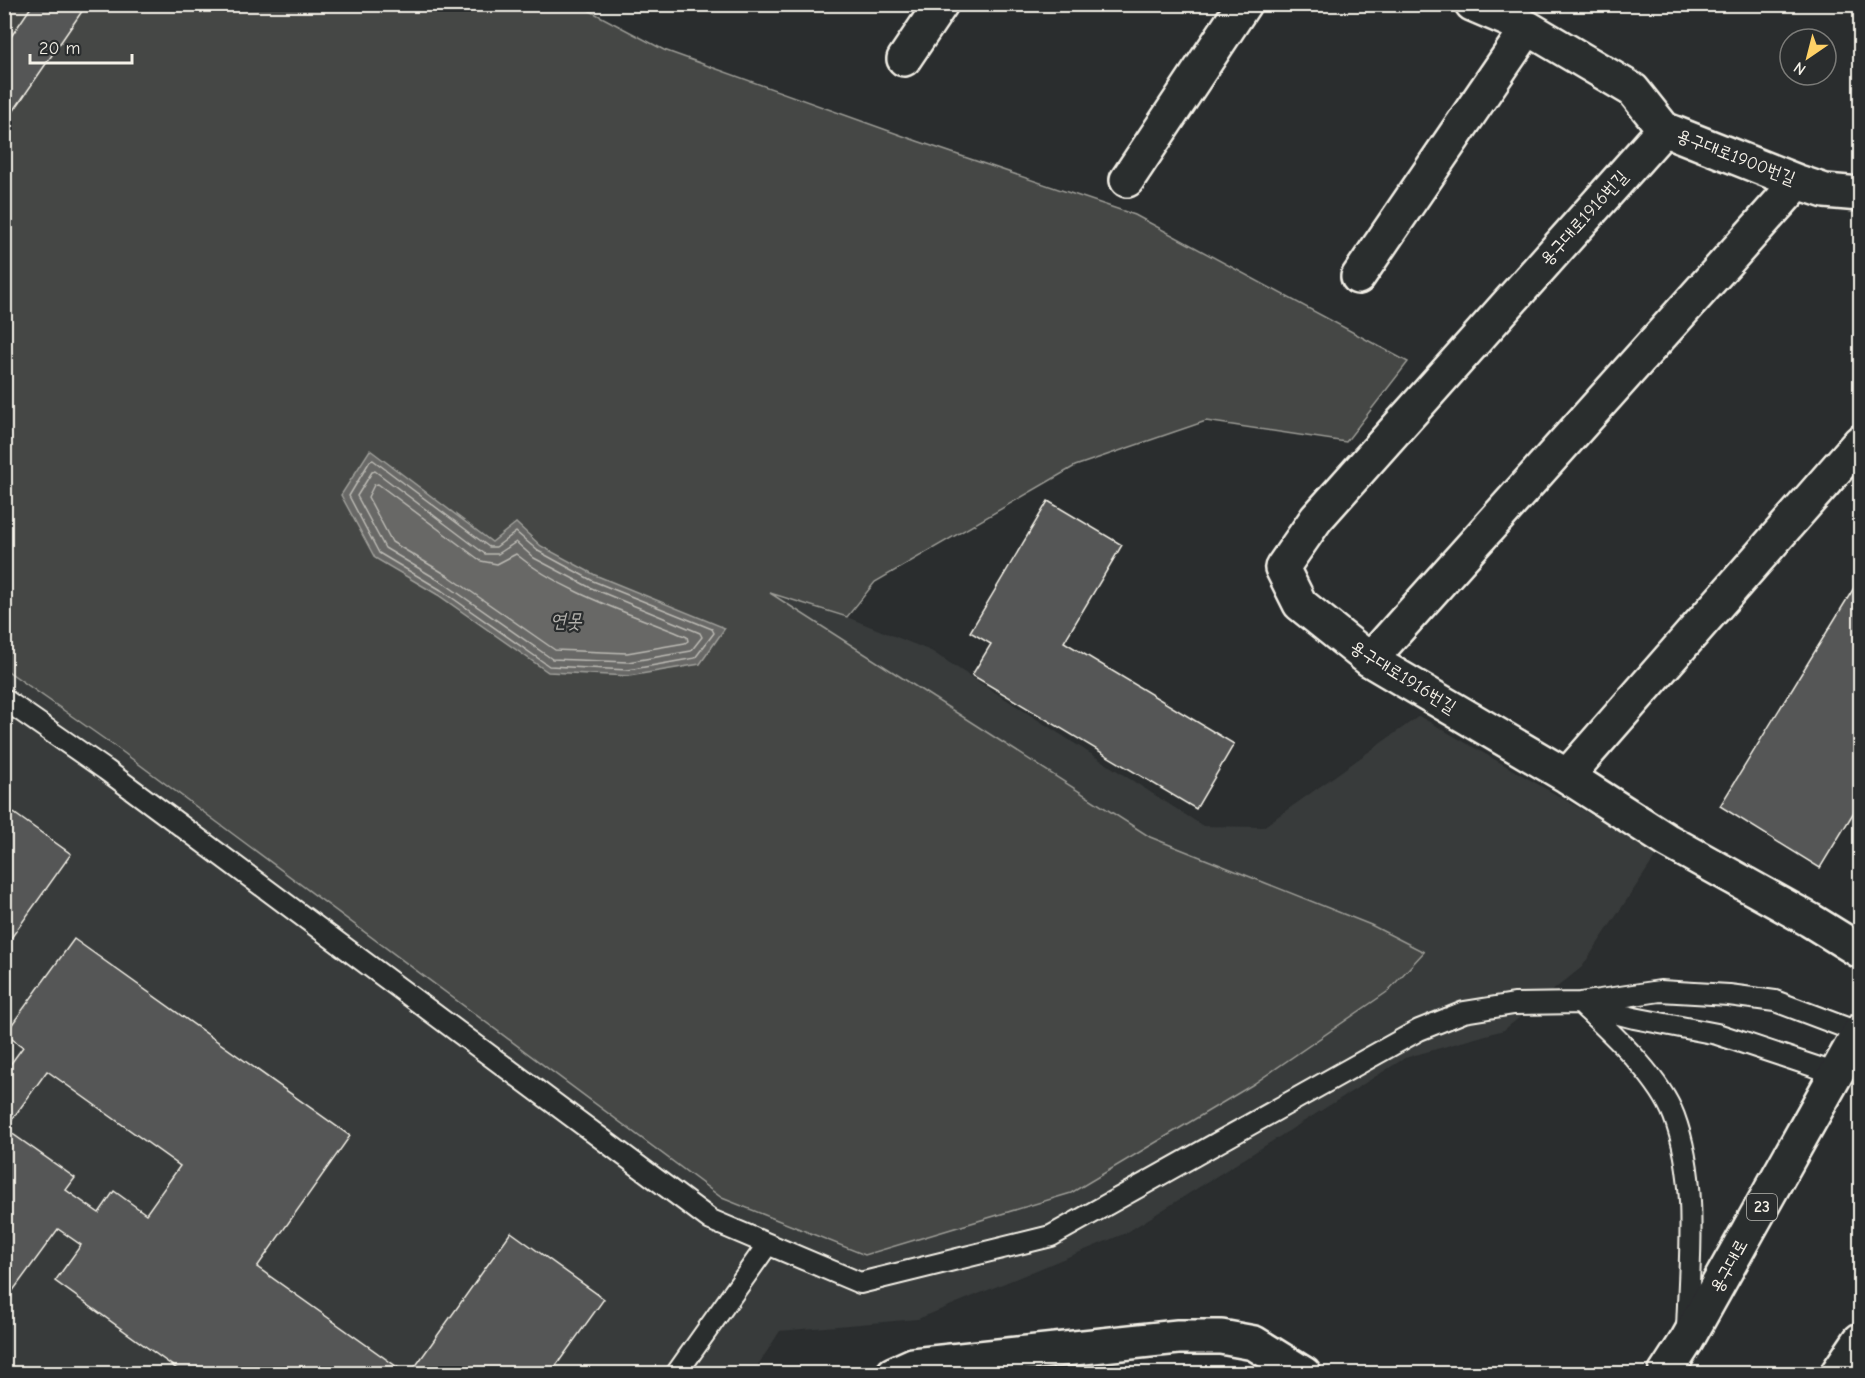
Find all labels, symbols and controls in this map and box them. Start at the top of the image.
scale bar [30,27,132,65]
north arrow [1778,27,1838,87]
text: 20 m [39,38,80,59]
text: N [1791,58,1809,79]
street label: 용구대로1900번길 [1674,125,1799,189]
street label: 용구대로1916번길 [1536,166,1632,270]
water label: 연못 [550,609,583,632]
street label: 용구대로1916번길 [1346,636,1460,718]
road number: 23 [1747,1194,1777,1220]
street label: 용구대로 [1706,1236,1752,1296]

